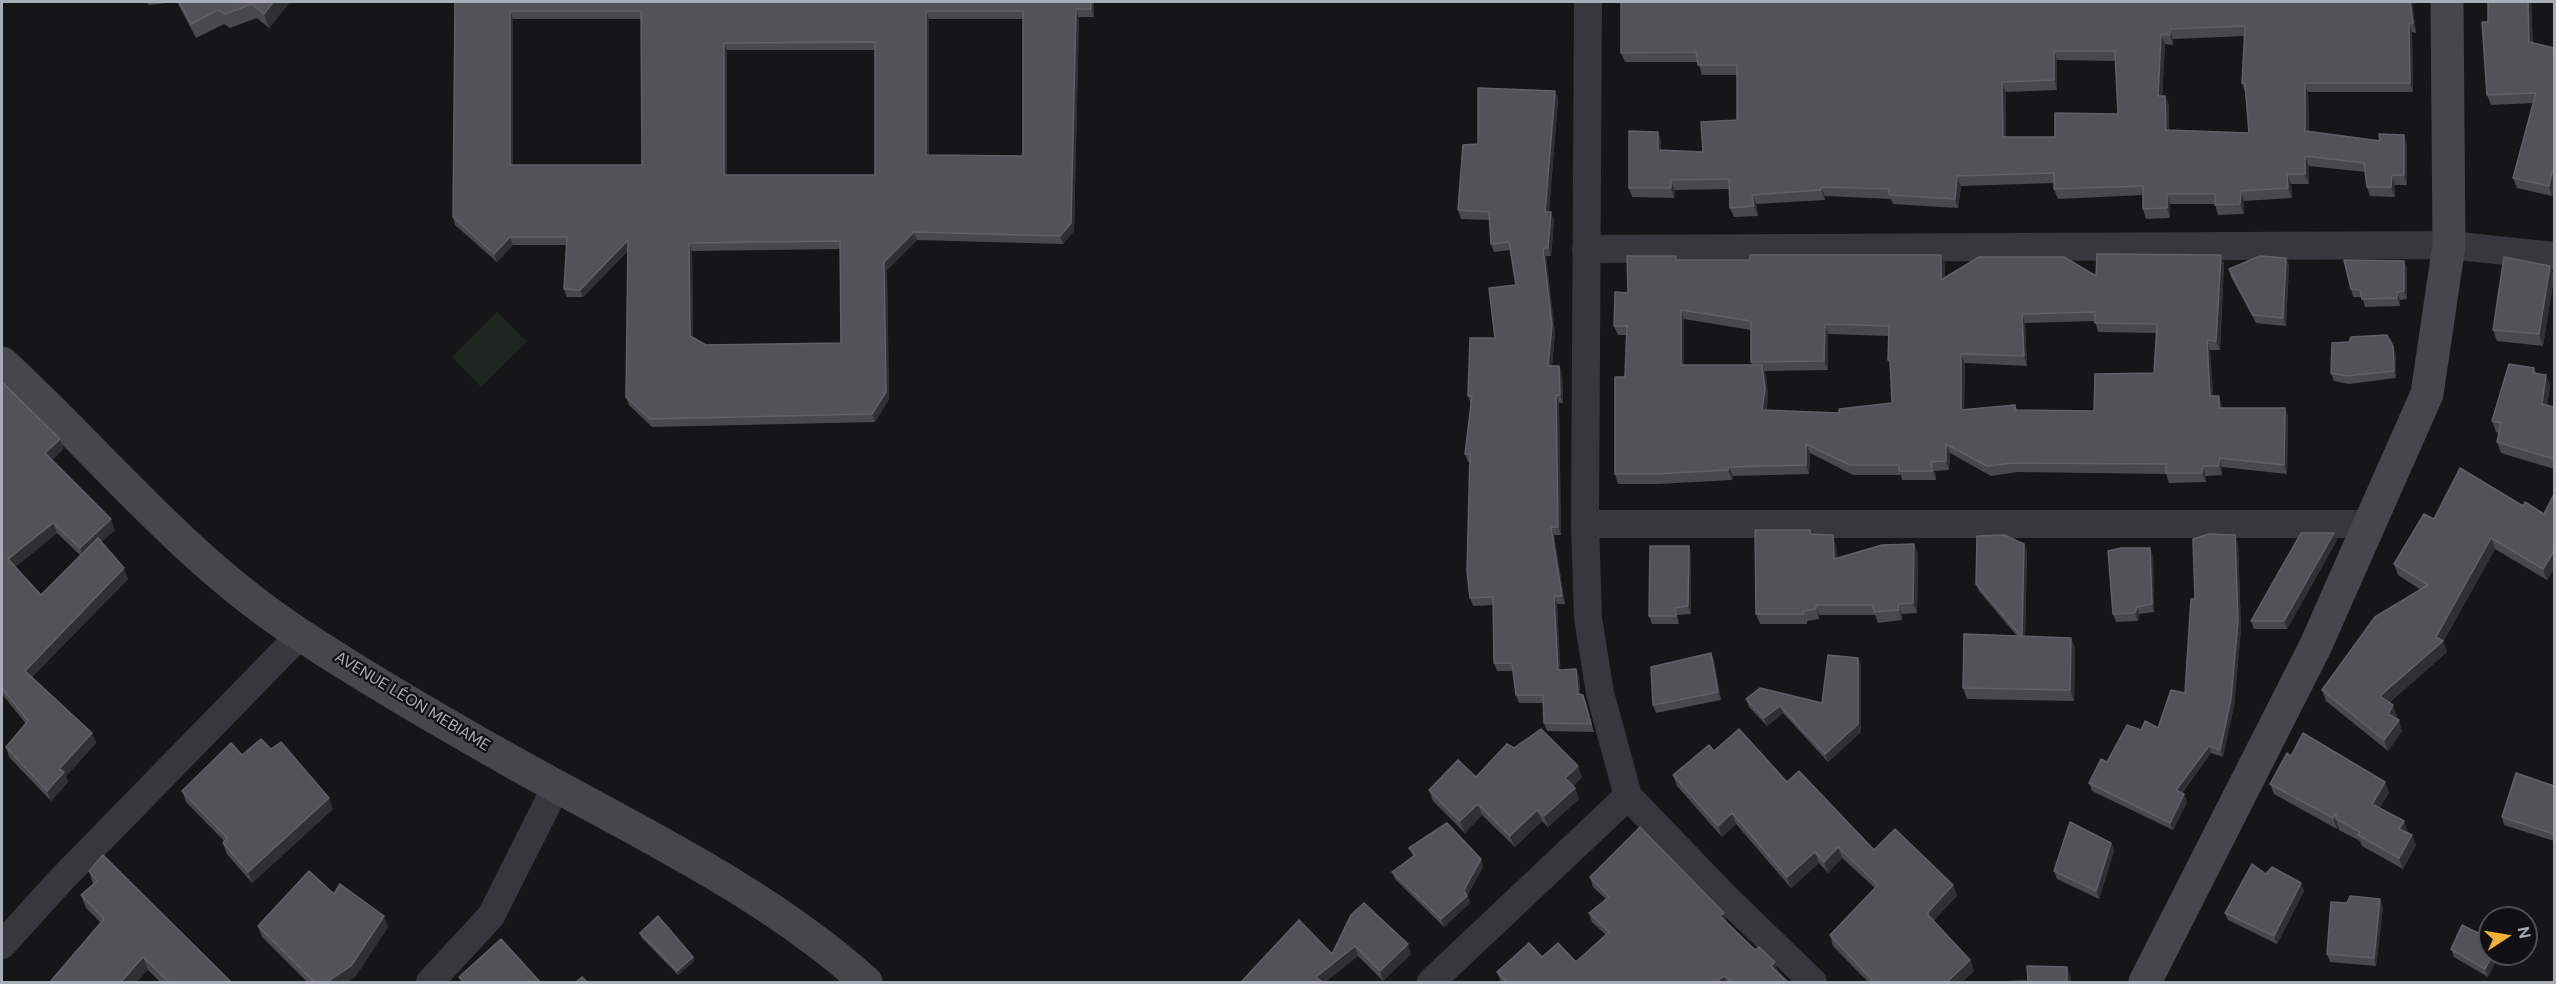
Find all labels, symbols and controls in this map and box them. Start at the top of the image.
street label: AVENUE LÉON MEBIAME [331,648,493,756]
north arrow [2478,906,2538,966]
text: N [2513,925,2536,940]

